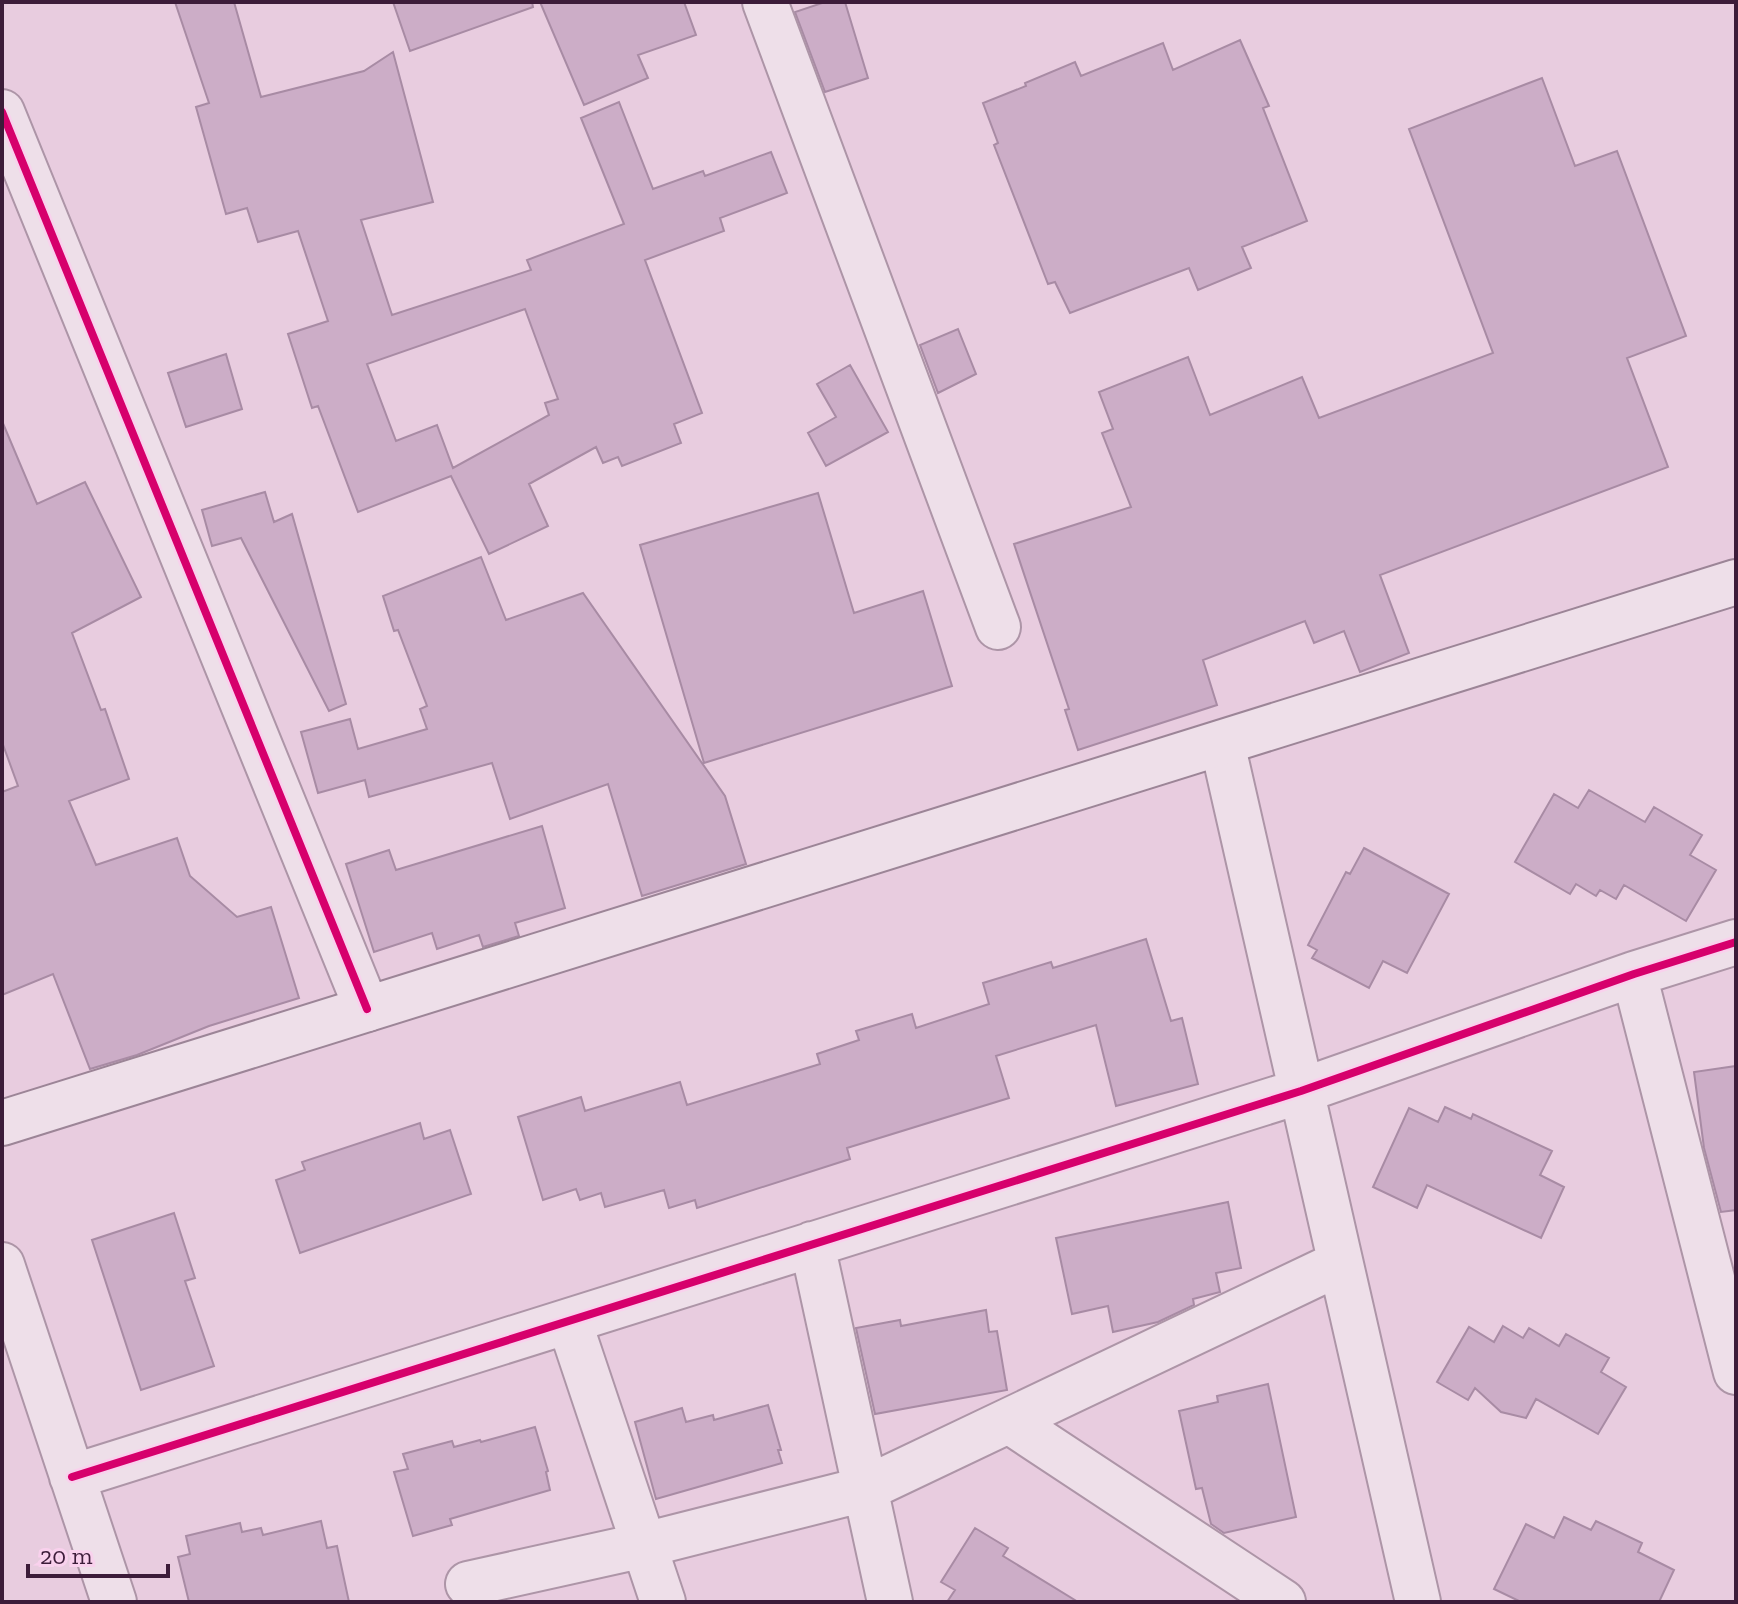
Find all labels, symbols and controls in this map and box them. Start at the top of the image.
scale bar [28,1528,168,1578]
text: 20 m [40,1541,93,1570]

